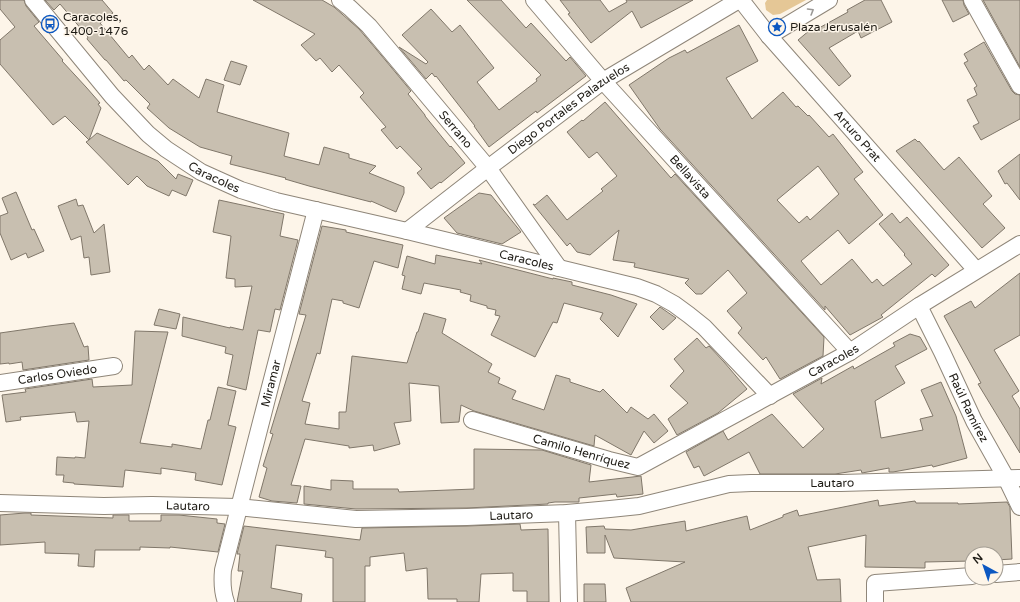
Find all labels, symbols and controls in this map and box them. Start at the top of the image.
one-way arrow [807,8,814,15]
place label: Caracoles, 1400-1476 [63,10,128,38]
bus stop icon: Caracoles, 1400-1476 [40,14,60,34]
place icon: Plaza Jerusalén [767,17,787,37]
place label: Plaza Jerusalén [790,20,877,34]
street label: Diego Portales Palazuelos [505,60,632,157]
street label: Arturo Prat [831,107,884,165]
street label: Serrano [436,108,475,151]
street label: Bellavista [667,152,714,202]
street label: Caracoles [186,159,242,196]
street label: Caracoles [498,247,556,274]
street label: Caracoles [806,341,862,380]
street label: Miramar [258,358,284,409]
street label: Carlos Oviedo [17,362,98,387]
street label: Raúl Ramírez [946,371,991,445]
street label: Camilo Henríquez [531,431,632,472]
street label: Lautaro [810,476,854,490]
street label: Lautaro [166,498,210,513]
street label: Lautaro [489,507,534,523]
north arrow [964,546,1004,586]
text: N [970,551,985,567]

